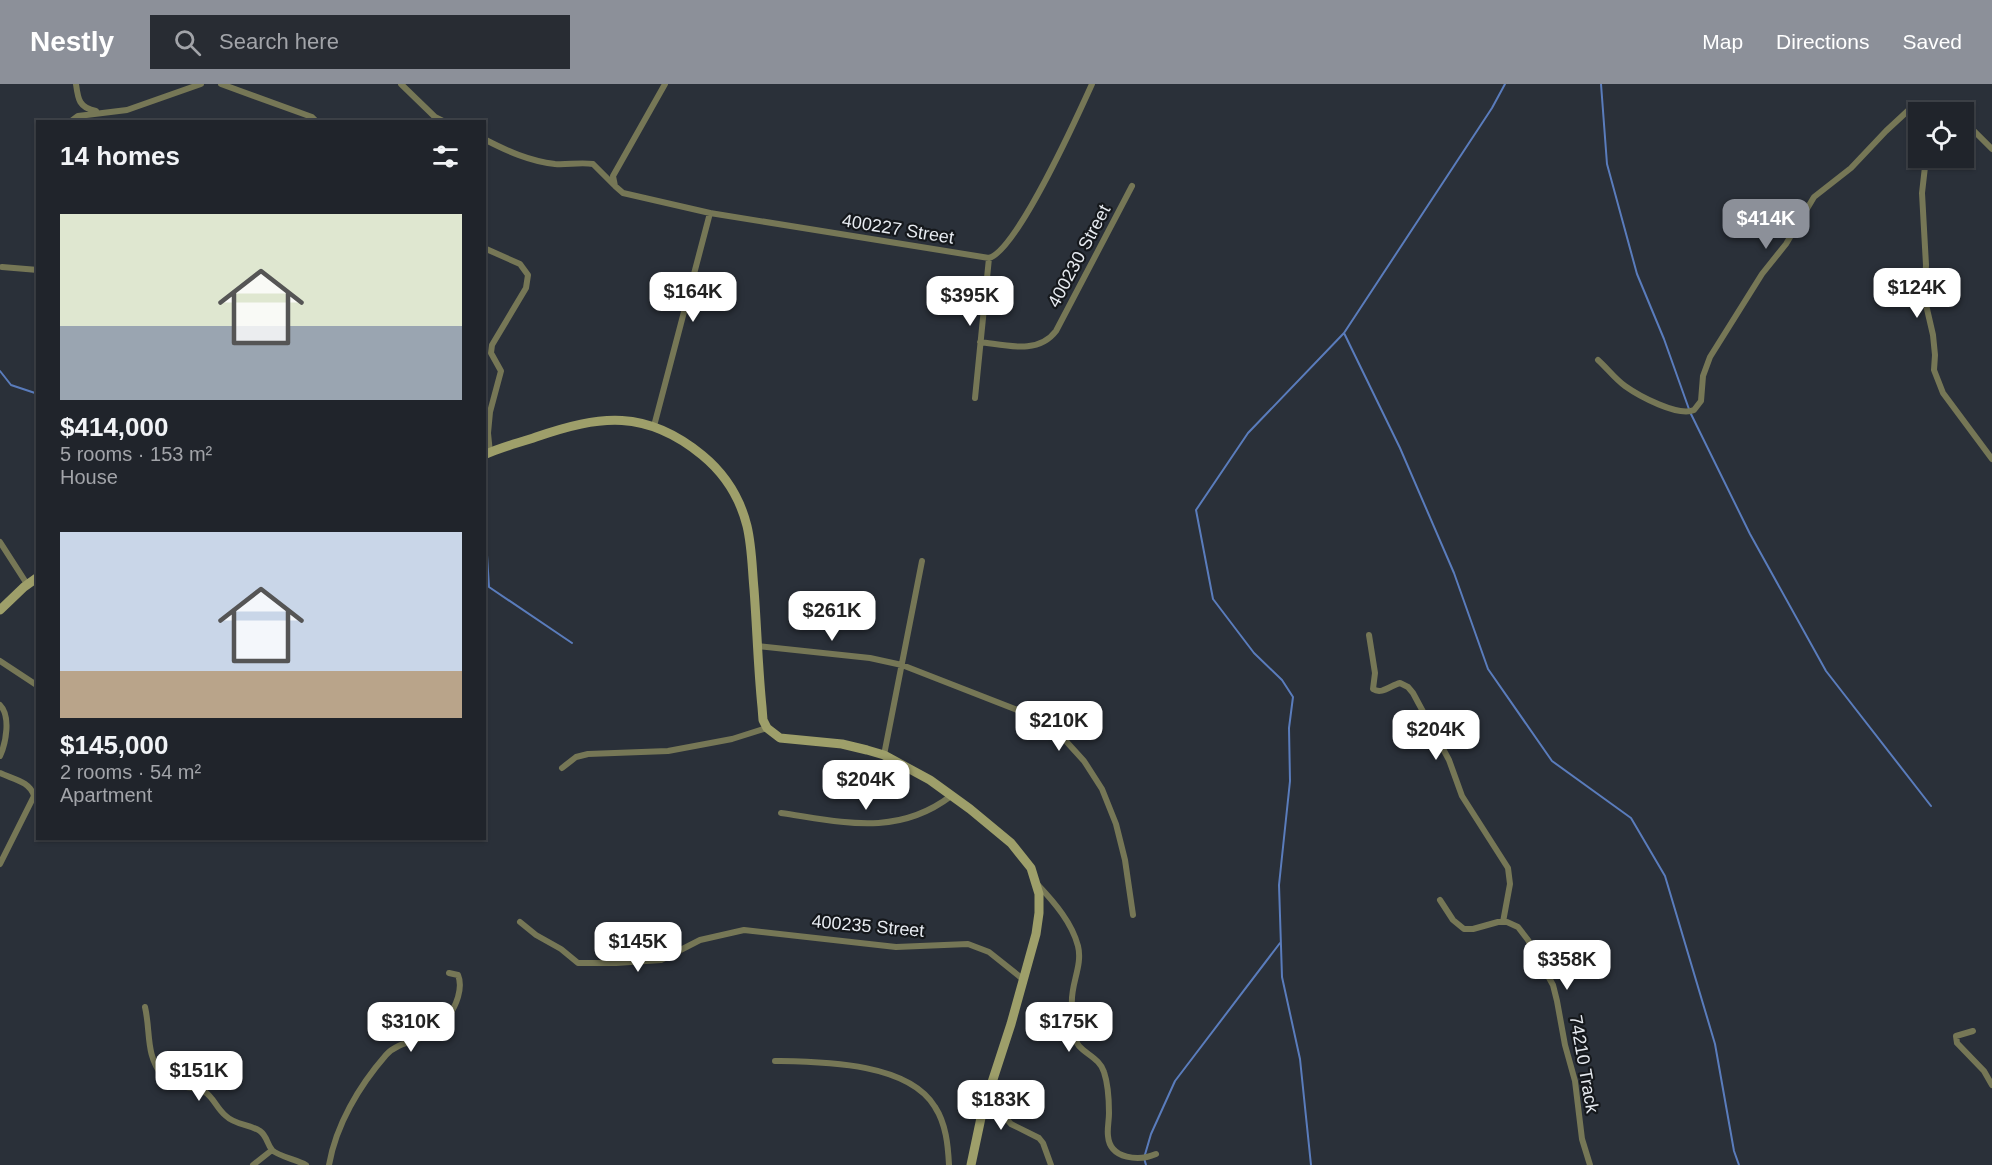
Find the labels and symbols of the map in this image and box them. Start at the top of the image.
pin: $414K [1724,199,1808,250]
street label: 400230 Street [1044,201,1114,311]
street label: 400227 Street [841,210,955,248]
pin: $124K [1875,268,1959,319]
pin: $164K [651,272,735,323]
pin: $395K [928,276,1012,327]
pin: $261K [790,591,874,642]
pin: $210K [1017,701,1101,752]
pin: $204K [1394,710,1478,761]
pin: $204K [824,760,908,811]
street label: 400235 Street [811,911,925,941]
pin: $145K [596,922,680,973]
pin: $358K [1525,940,1609,991]
pin: $310K [369,1002,453,1053]
pin: $175K [1027,1002,1111,1053]
street label: 74210 Track [1566,1013,1603,1115]
pin: $151K [157,1051,241,1102]
pin: $183K [959,1080,1043,1131]

